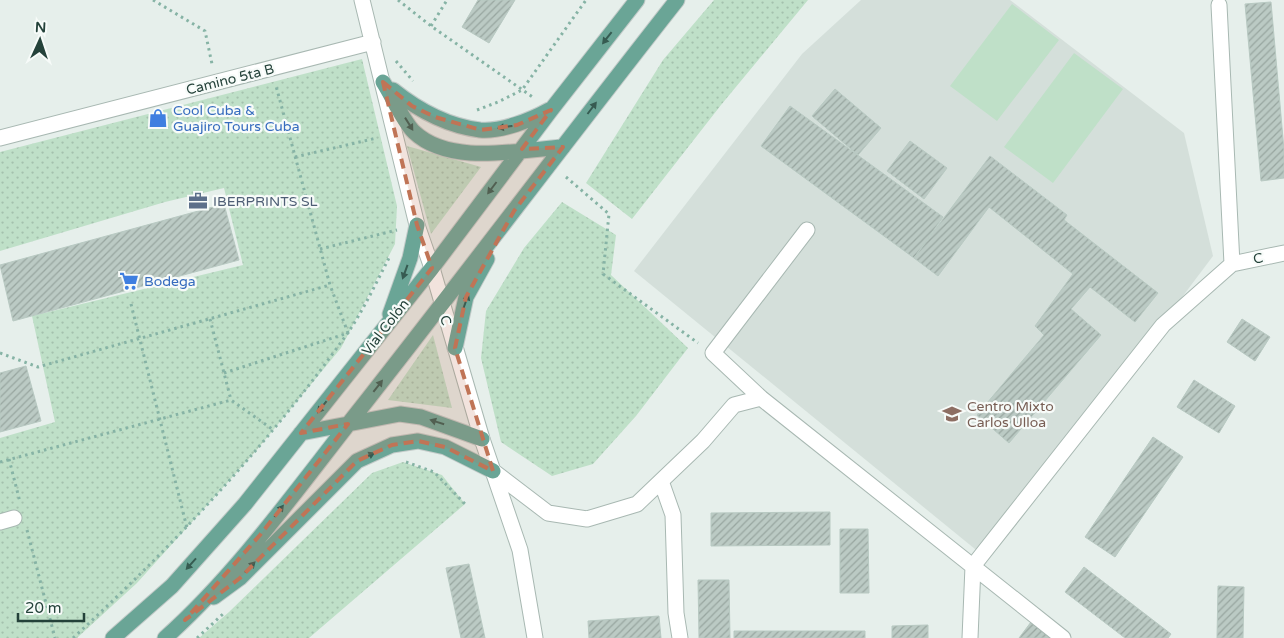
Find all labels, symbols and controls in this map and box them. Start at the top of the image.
north arrow [15,15,65,65]
text: N [35,19,47,36]
one-way arrow [602,31,613,44]
street label: Camino 5ta B [184,60,276,99]
place label: Cool Cuba & Guajiro Tours Cuba [173,102,300,135]
one-way arrow [587,102,598,115]
shop icon: Cool Cuba & Guajiro Tours Cuba [147,107,169,129]
one-way arrow [404,117,414,130]
one-way arrow [497,123,513,131]
one-way arrow [487,181,497,195]
office icon: IBERPRINTS SL [187,190,209,212]
place label: IBERPRINTS SL [213,193,318,210]
street label: C [1252,249,1265,268]
one-way arrow [401,264,408,279]
supermarket icon: Bodega [118,270,140,292]
place label: Bodega [144,273,196,290]
one-way arrow [463,293,470,308]
street label: Vial Colón [358,296,413,359]
street label: C [436,313,455,328]
one-way arrow [373,380,384,393]
place label: Centro Mixto Carlos Ulloa [967,398,1054,431]
one-way arrow [316,400,327,413]
school or university icon: Centro Mixto Carlos Ulloa [941,403,963,425]
one-way arrow [429,418,444,425]
one-way arrow [361,452,375,460]
one-way arrow [274,505,285,518]
one-way arrow [186,558,197,571]
one-way arrow [244,561,256,573]
scale bar [18,590,84,622]
text: 20 m [25,599,62,617]

